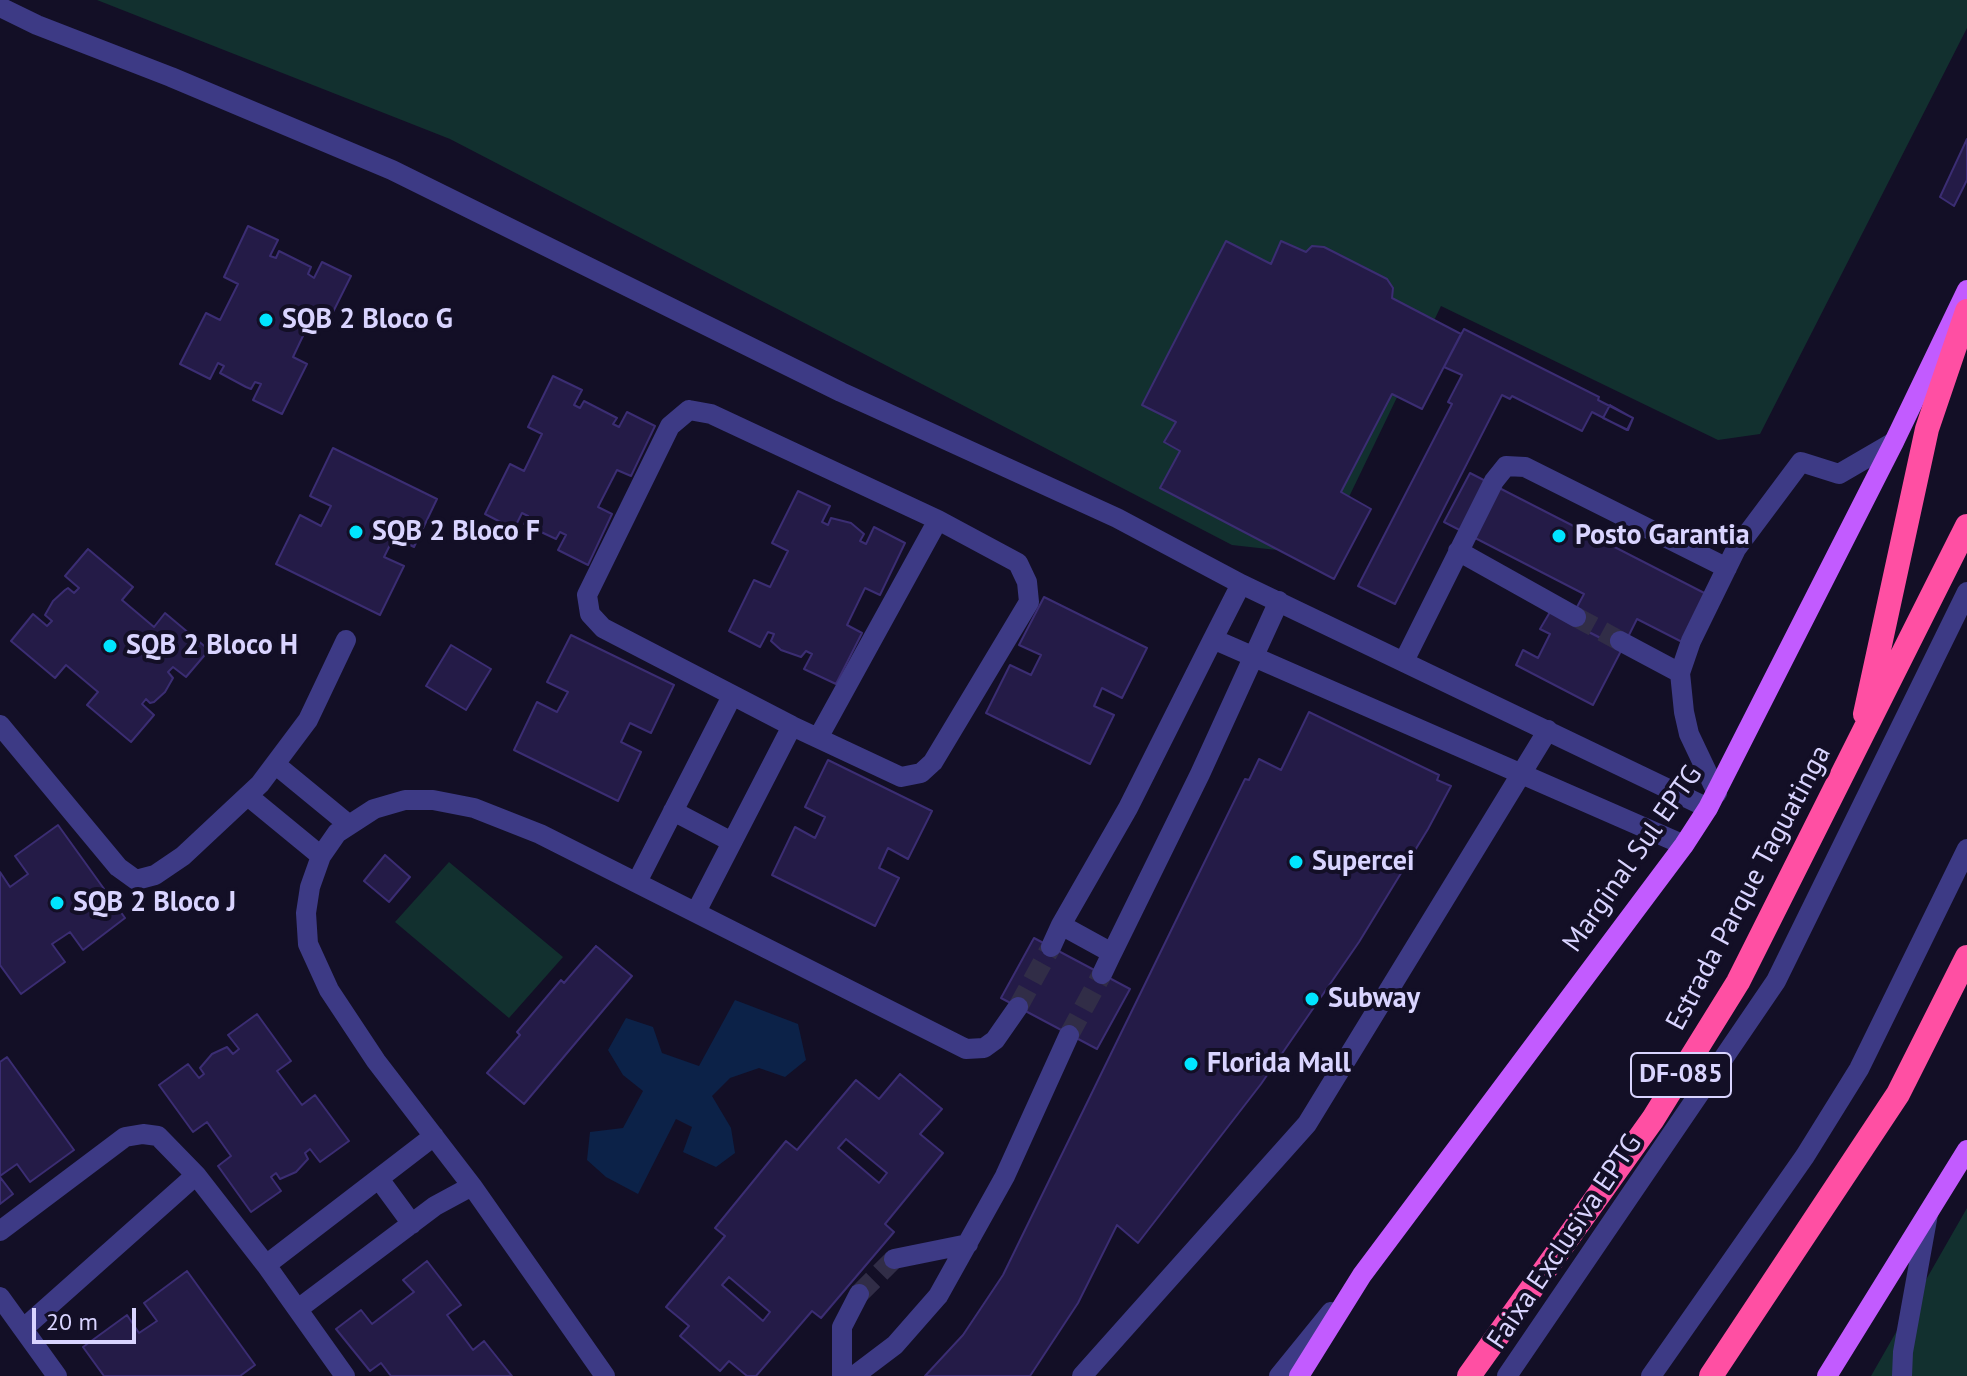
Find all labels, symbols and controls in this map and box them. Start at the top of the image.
place label: SQB 2 Bloco G [282,303,453,337]
marker: SQB 2 Bloco G [257,311,275,329]
place label: SQB 2 Bloco F [372,515,540,549]
place label: Posto Garantia [1575,519,1750,553]
marker: SQB 2 Bloco F [347,523,365,541]
marker: Posto Garantia [1550,527,1568,545]
place label: SQB 2 Bloco H [126,629,298,663]
marker: SQB 2 Bloco H [101,637,119,655]
street label: Estrada Parque Taguatinga [1660,740,1838,1036]
street label: Marginal Sul EPTG [1556,759,1710,959]
place label: Supercei [1312,845,1414,879]
marker: Supercei [1287,853,1305,871]
place label: SQB 2 Bloco J [73,886,236,920]
marker: SQB 2 Bloco J [48,894,66,912]
place label: Subway [1328,982,1420,1016]
marker: Subway [1303,990,1321,1008]
place label: Florida Mall [1207,1047,1351,1081]
road number: DF-085 [1631,1053,1731,1097]
marker: Florida Mall [1182,1055,1200,1073]
street label: Faixa Exclusiva EPTG [1481,1128,1649,1356]
scale bar [36,1292,140,1342]
text: 20 m [46,1306,98,1337]

